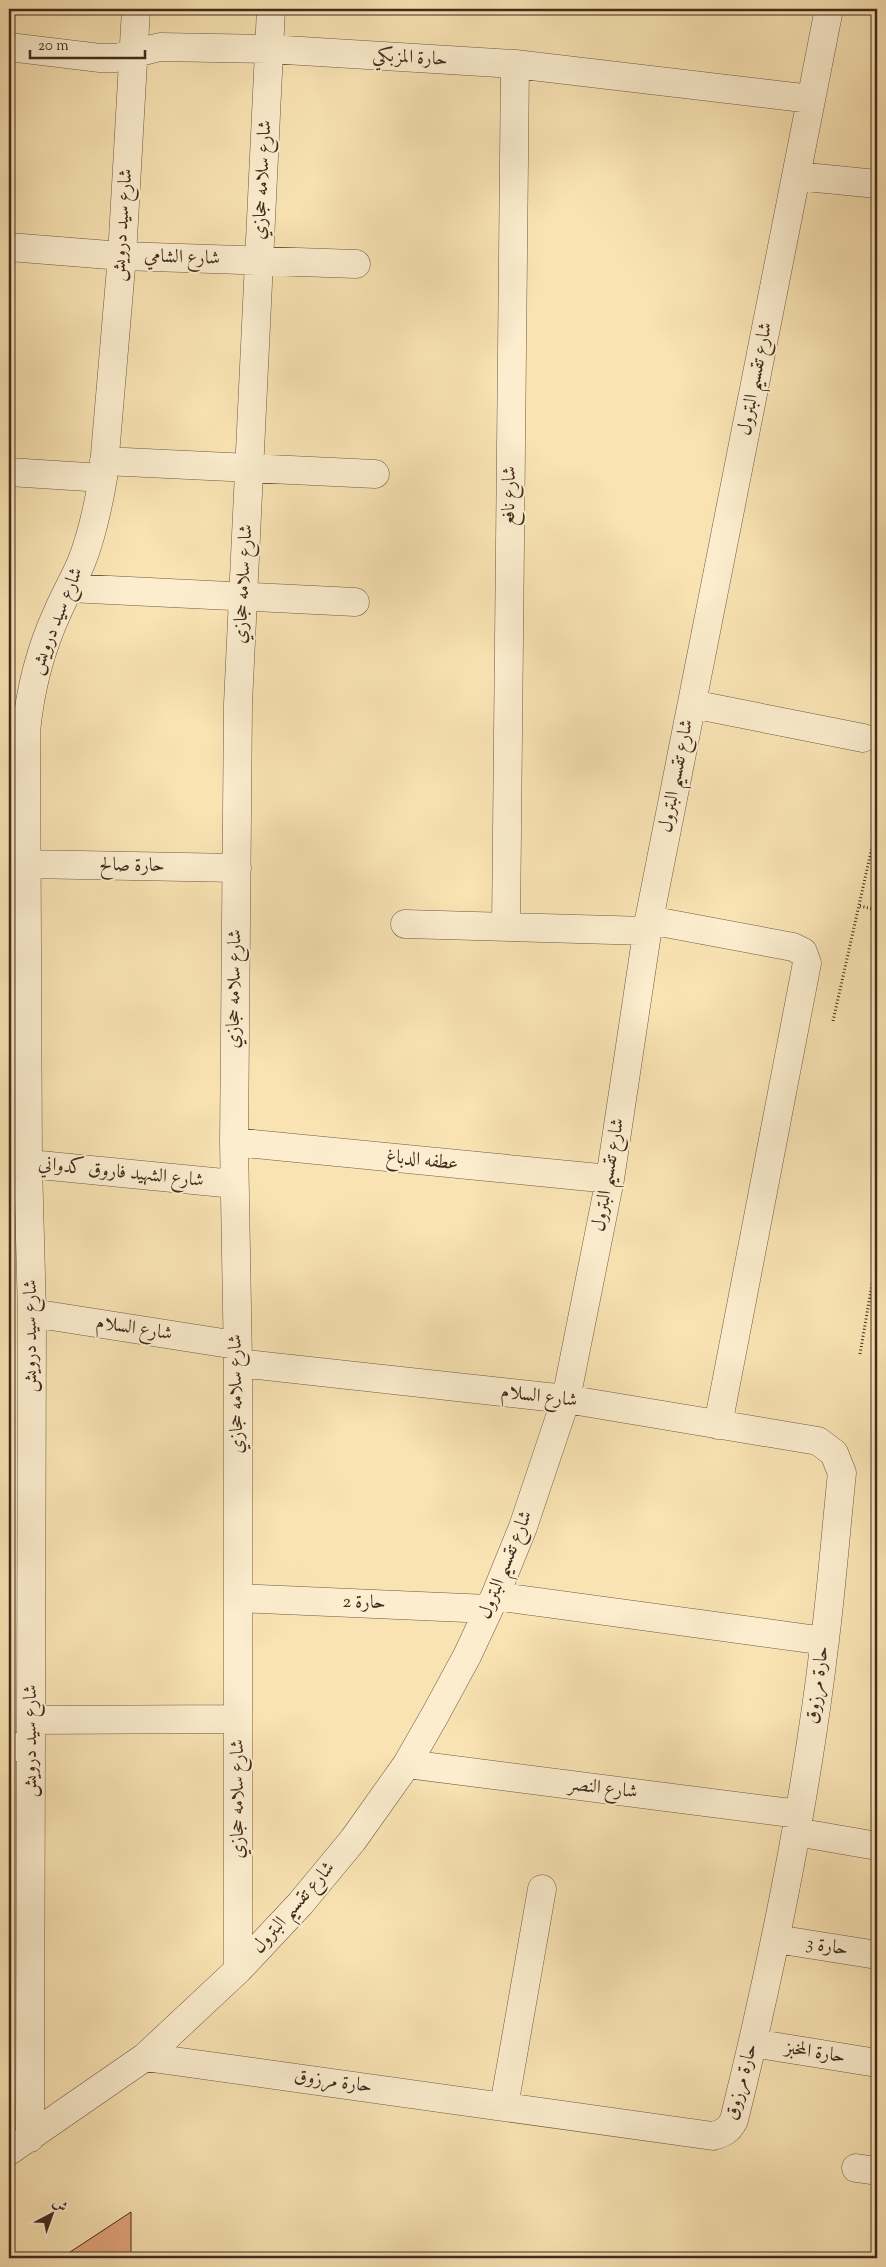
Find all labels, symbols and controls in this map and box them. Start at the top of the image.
scale bar [30,28,145,60]
text: 20 m [38,36,69,57]
street label: حارة المزبكي [371,42,449,76]
street label: شارع سلامه حجازي [246,120,280,240]
street label: شارع سيد درويش [106,168,140,282]
street label: شارع الشامي [144,243,220,273]
street label: شارع تقسيم البترول [732,320,784,439]
street label: شارع نافع [496,466,526,526]
street label: شارع سلامه حجازي [227,524,261,644]
street label: شارع سيد درويش [23,563,91,679]
street label: شارع تقسيم البترول [653,717,705,836]
street label: حارة صالح [99,852,165,881]
street label: شارع سلامه حجازي [220,929,250,1049]
street label: شارع تقسيم البترول [586,1116,636,1235]
street label: عطفه الدباغ [385,1144,459,1178]
street label: شارع الشهيد فاروق كدواني [37,1151,205,1195]
street label: شارع سيد درويش [18,1279,45,1393]
street label: شارع السلام [94,1310,174,1349]
street label: شارع سلامه حجازي [222,1334,252,1454]
street label: شارع السلام [499,1379,579,1416]
street label: شارع تقسيم البترول [472,1507,544,1625]
street label: حارة 2 [342,1589,386,1617]
street label: حارة مرزوق [799,1644,837,1726]
street label: شارع سيد درويش [18,1684,45,1798]
street label: شارع سلامه حجازي [225,1739,252,1859]
street label: شارع النصر [565,1771,639,1807]
street label: شارع تقسيم البترول [246,1856,345,1963]
street label: حارة 3 [804,1930,850,1964]
street label: حارة المخبز [781,2035,847,2071]
street label: حارة مرزوق [719,2041,765,2123]
street label: حارة مرزوق [292,2063,374,2101]
north arrow [28,2190,78,2240]
text: ش [47,2194,71,2218]

